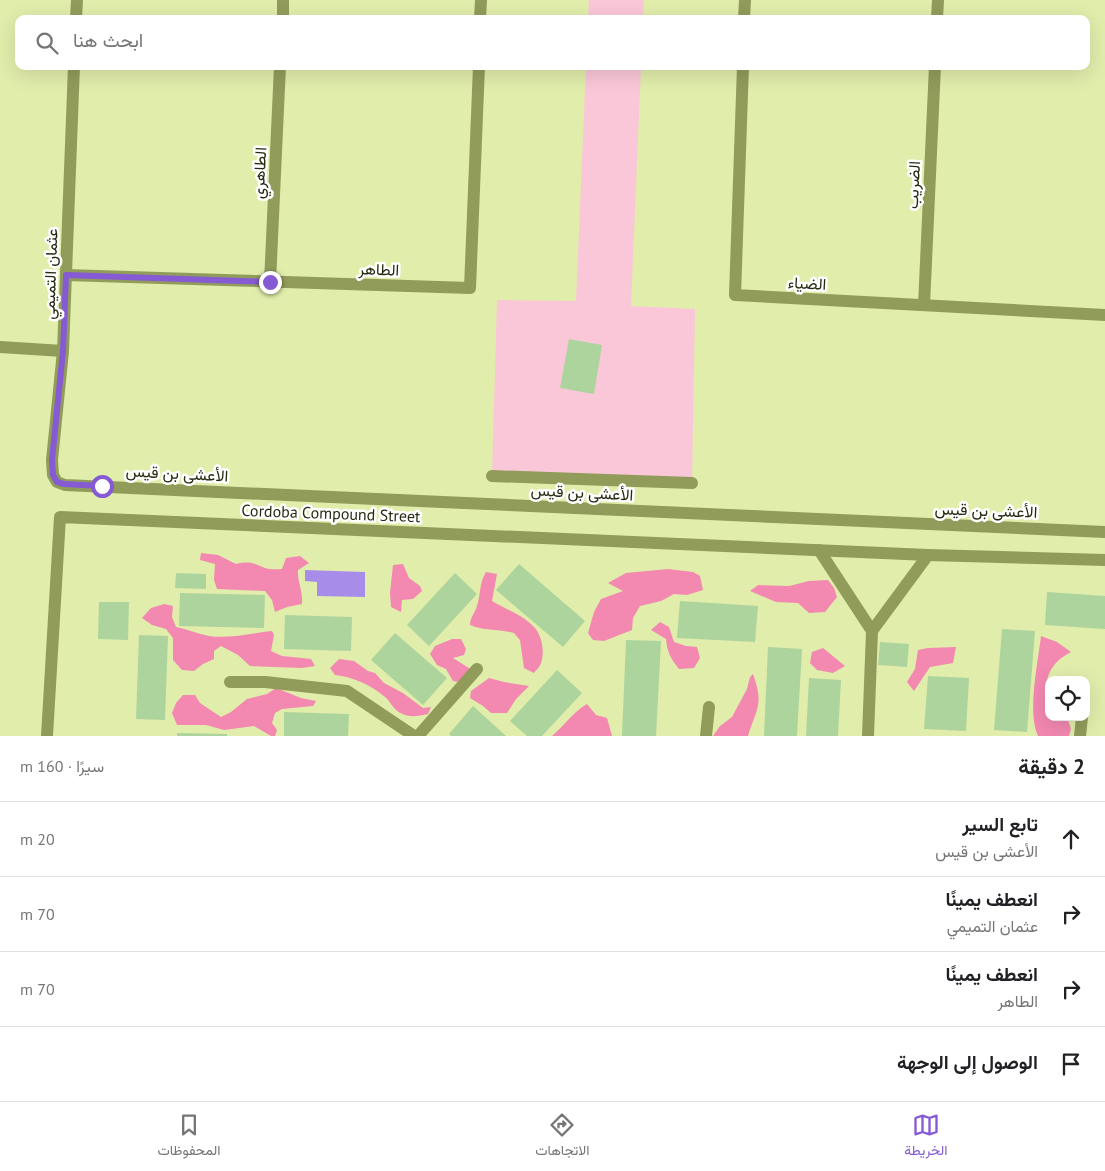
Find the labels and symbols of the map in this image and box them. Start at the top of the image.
street label: الطاهري [248,147,274,200]
street label: الضريب [902,160,925,210]
street label: عثمان التميمي [38,228,66,320]
street label: الطاهر [357,258,400,281]
route end [259,271,282,294]
street label: الضياء [787,272,827,294]
street label: الأعشى بن قيس [125,460,229,487]
route start [91,475,114,498]
street label: الأعشى بن قيس [530,479,634,506]
street label: الأعشى بن قيس [934,498,1038,523]
street label: Cordoba Compound Street [241,500,421,526]

